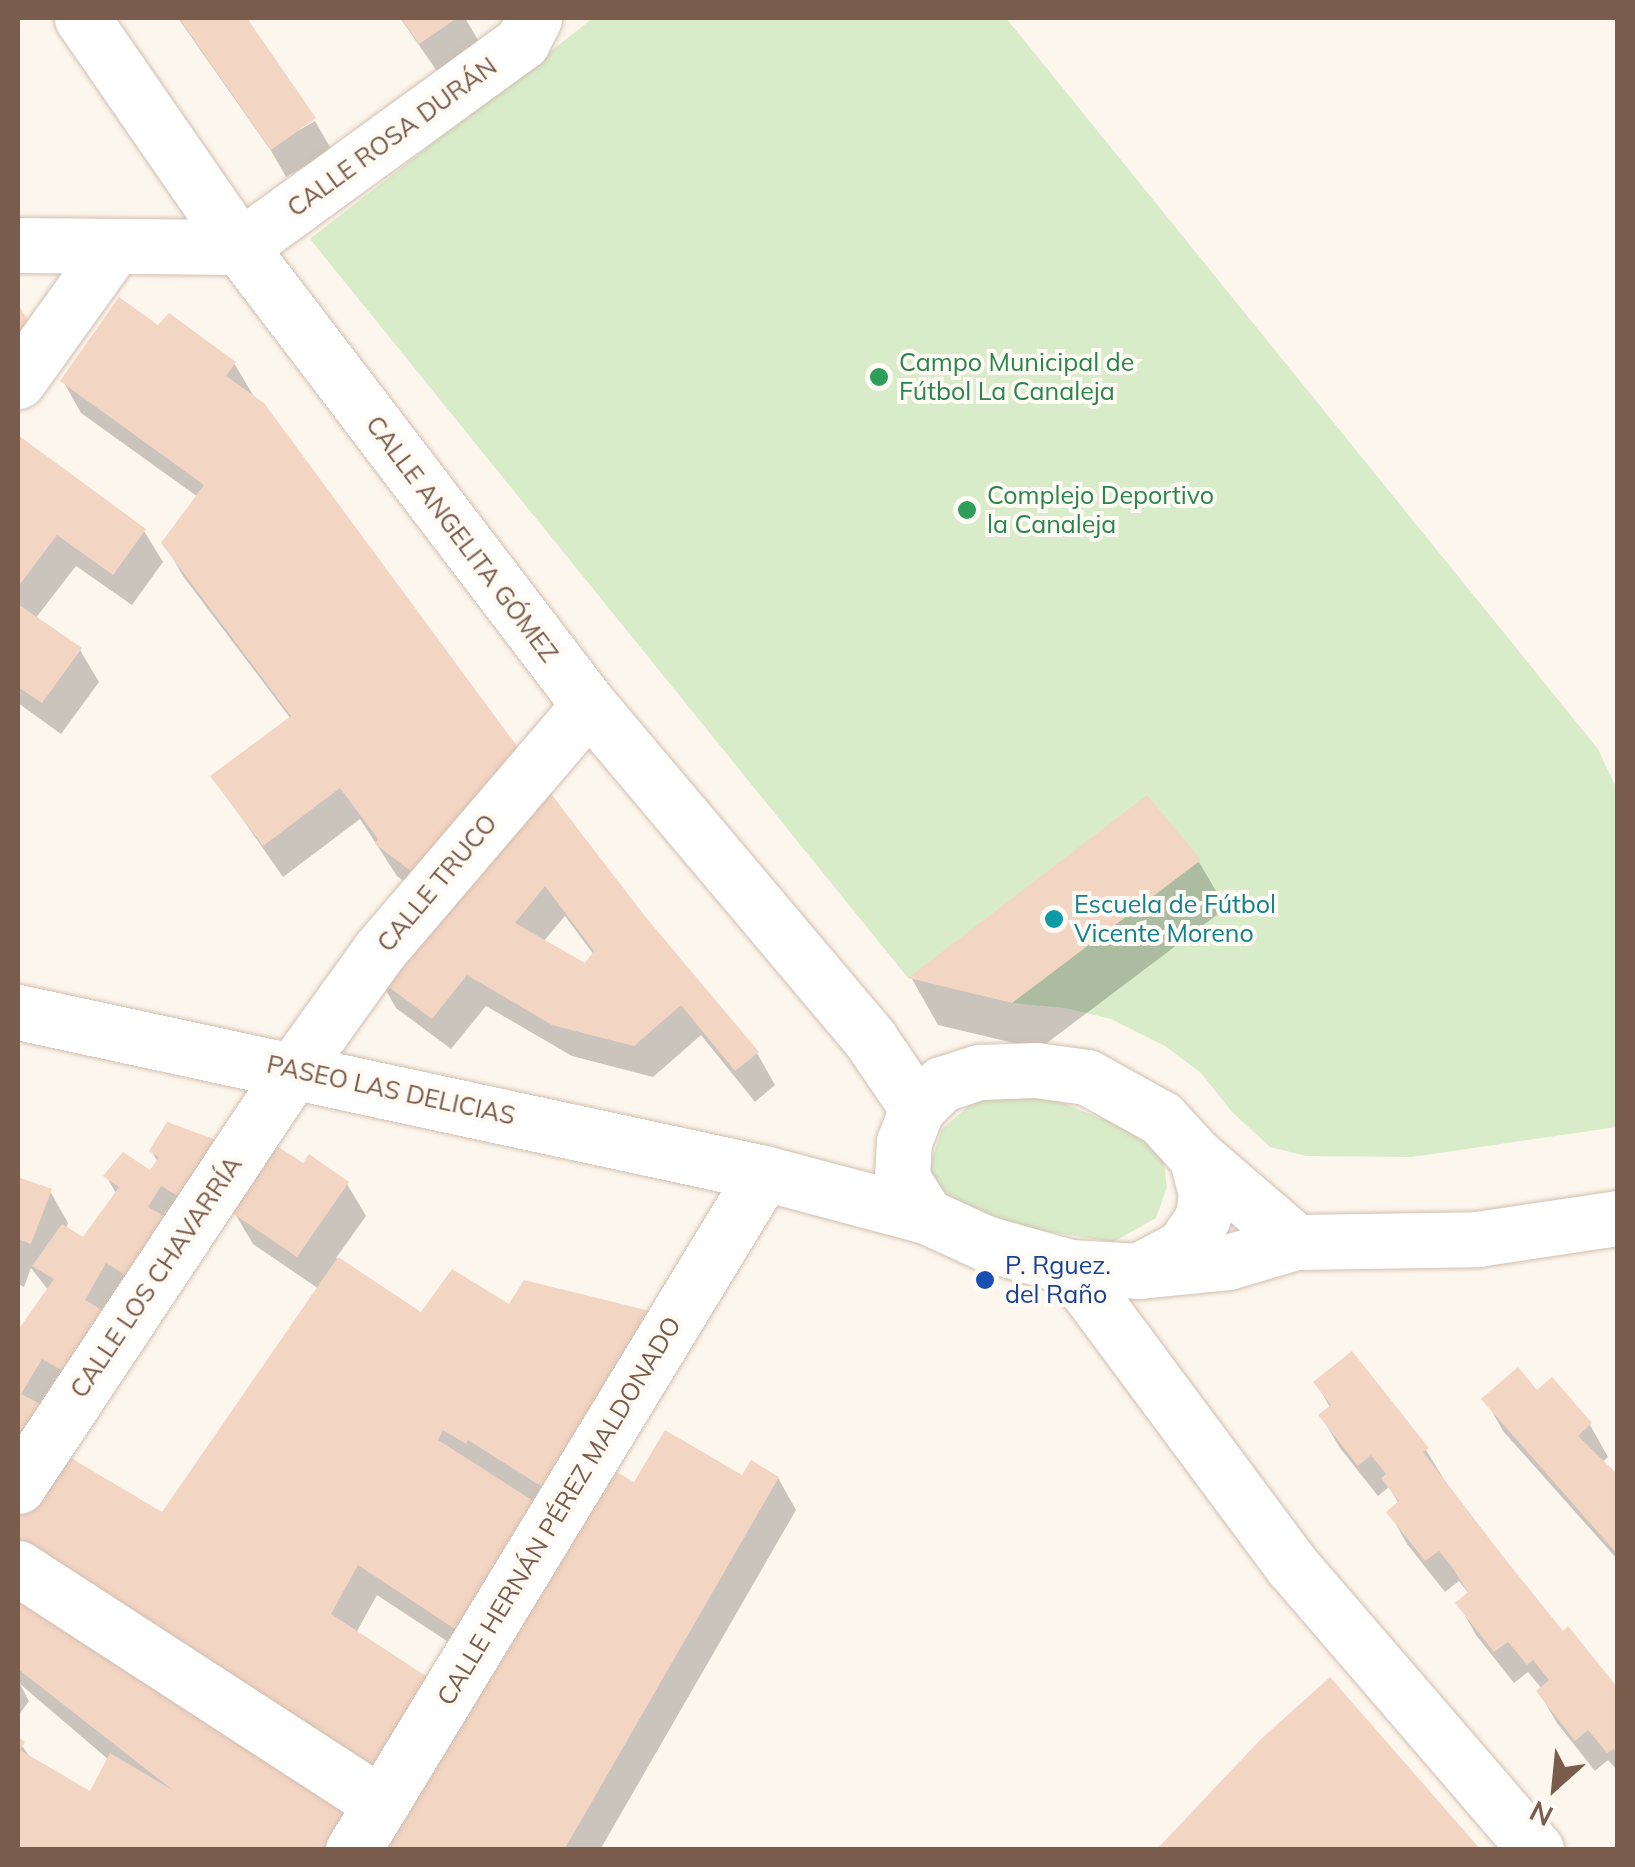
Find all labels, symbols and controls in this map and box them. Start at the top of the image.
street label: CALLE ROSA DURÁN [281,51,503,223]
place label: Campo Municipal de Fútbol La Canaleja [899,348,1134,407]
marker: Campo Municipal de Fútbol La Canaleja [868,366,890,388]
street label: CALLE ANGELITA GÓMEZ [360,410,564,668]
place label: Complejo Deportivo la Canaleja [987,481,1214,540]
marker: Complejo Deportivo la Canaleja [956,499,978,521]
street label: CALLE TRUCO [371,808,503,958]
place label: Escuela de Fútbol Vicente Moreno [1074,890,1276,949]
marker: Escuela de Fútbol Vicente Moreno [1043,908,1065,930]
street label: PASEO LAS DELICIAS [264,1049,518,1131]
street label: CALLE LOS CHAVARRÍA [64,1151,248,1403]
place label: P. Rguez. del Raño [1005,1251,1111,1310]
marker: P. Rguez. del Raño [974,1269,996,1291]
street label: CALLE HERNÁN PÉREZ MALDONADO [431,1311,687,1711]
north arrow [1505,1737,1605,1837]
text: N [1524,1794,1559,1835]

